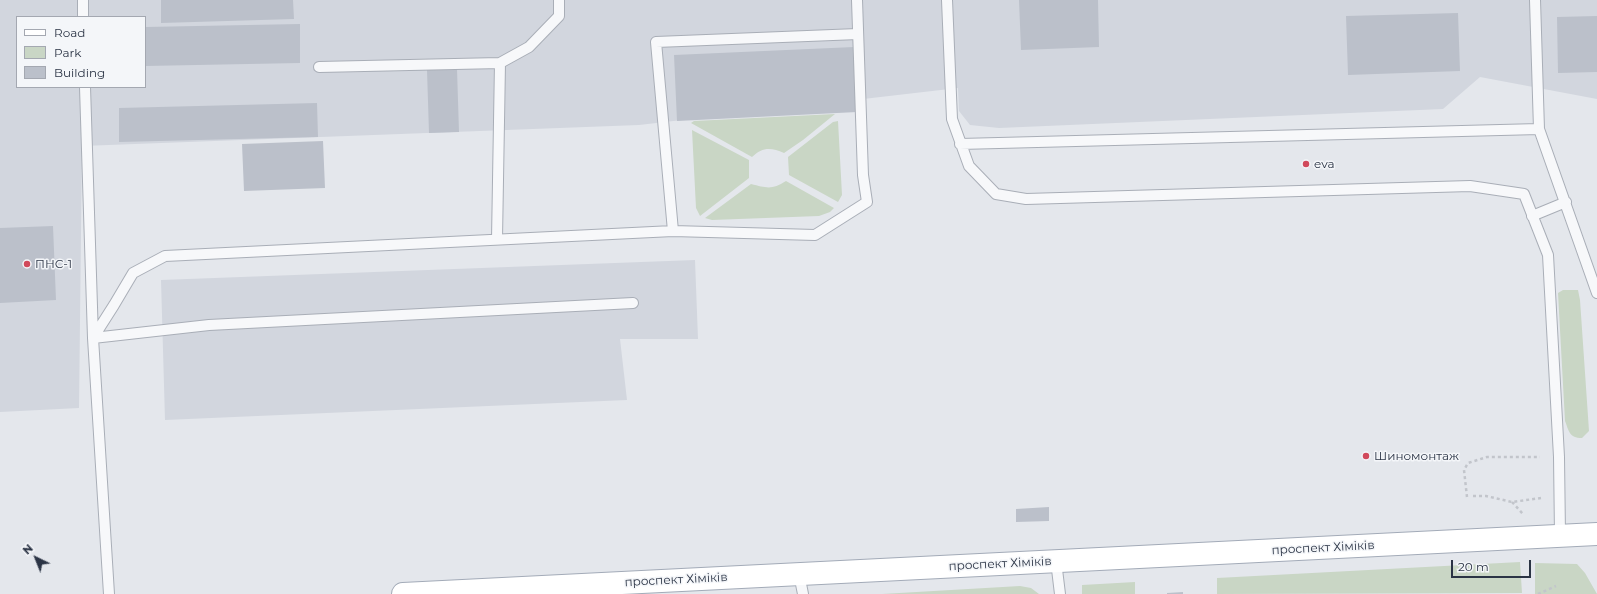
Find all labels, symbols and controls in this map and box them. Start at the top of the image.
legend [16,16,146,88]
text: Road [54,25,85,40]
text: Park [54,45,81,60]
text: Building [54,65,105,80]
place label: eva [1314,157,1334,171]
marker: eva [1301,159,1311,169]
place label: ПНС-1 [35,257,72,271]
marker: ПНС-1 [22,259,32,269]
place label: Шиномонтаж [1374,449,1459,463]
marker: Шиномонтаж [1361,451,1371,461]
north arrow [16,538,56,578]
street label: проспект Хіміків [1271,538,1375,558]
text: N [20,541,36,557]
scale bar [1453,552,1533,578]
street label: проспект Хіміків [948,554,1052,574]
text: 20 m [1458,559,1489,574]
street label: проспект Хіміків [624,570,728,590]

